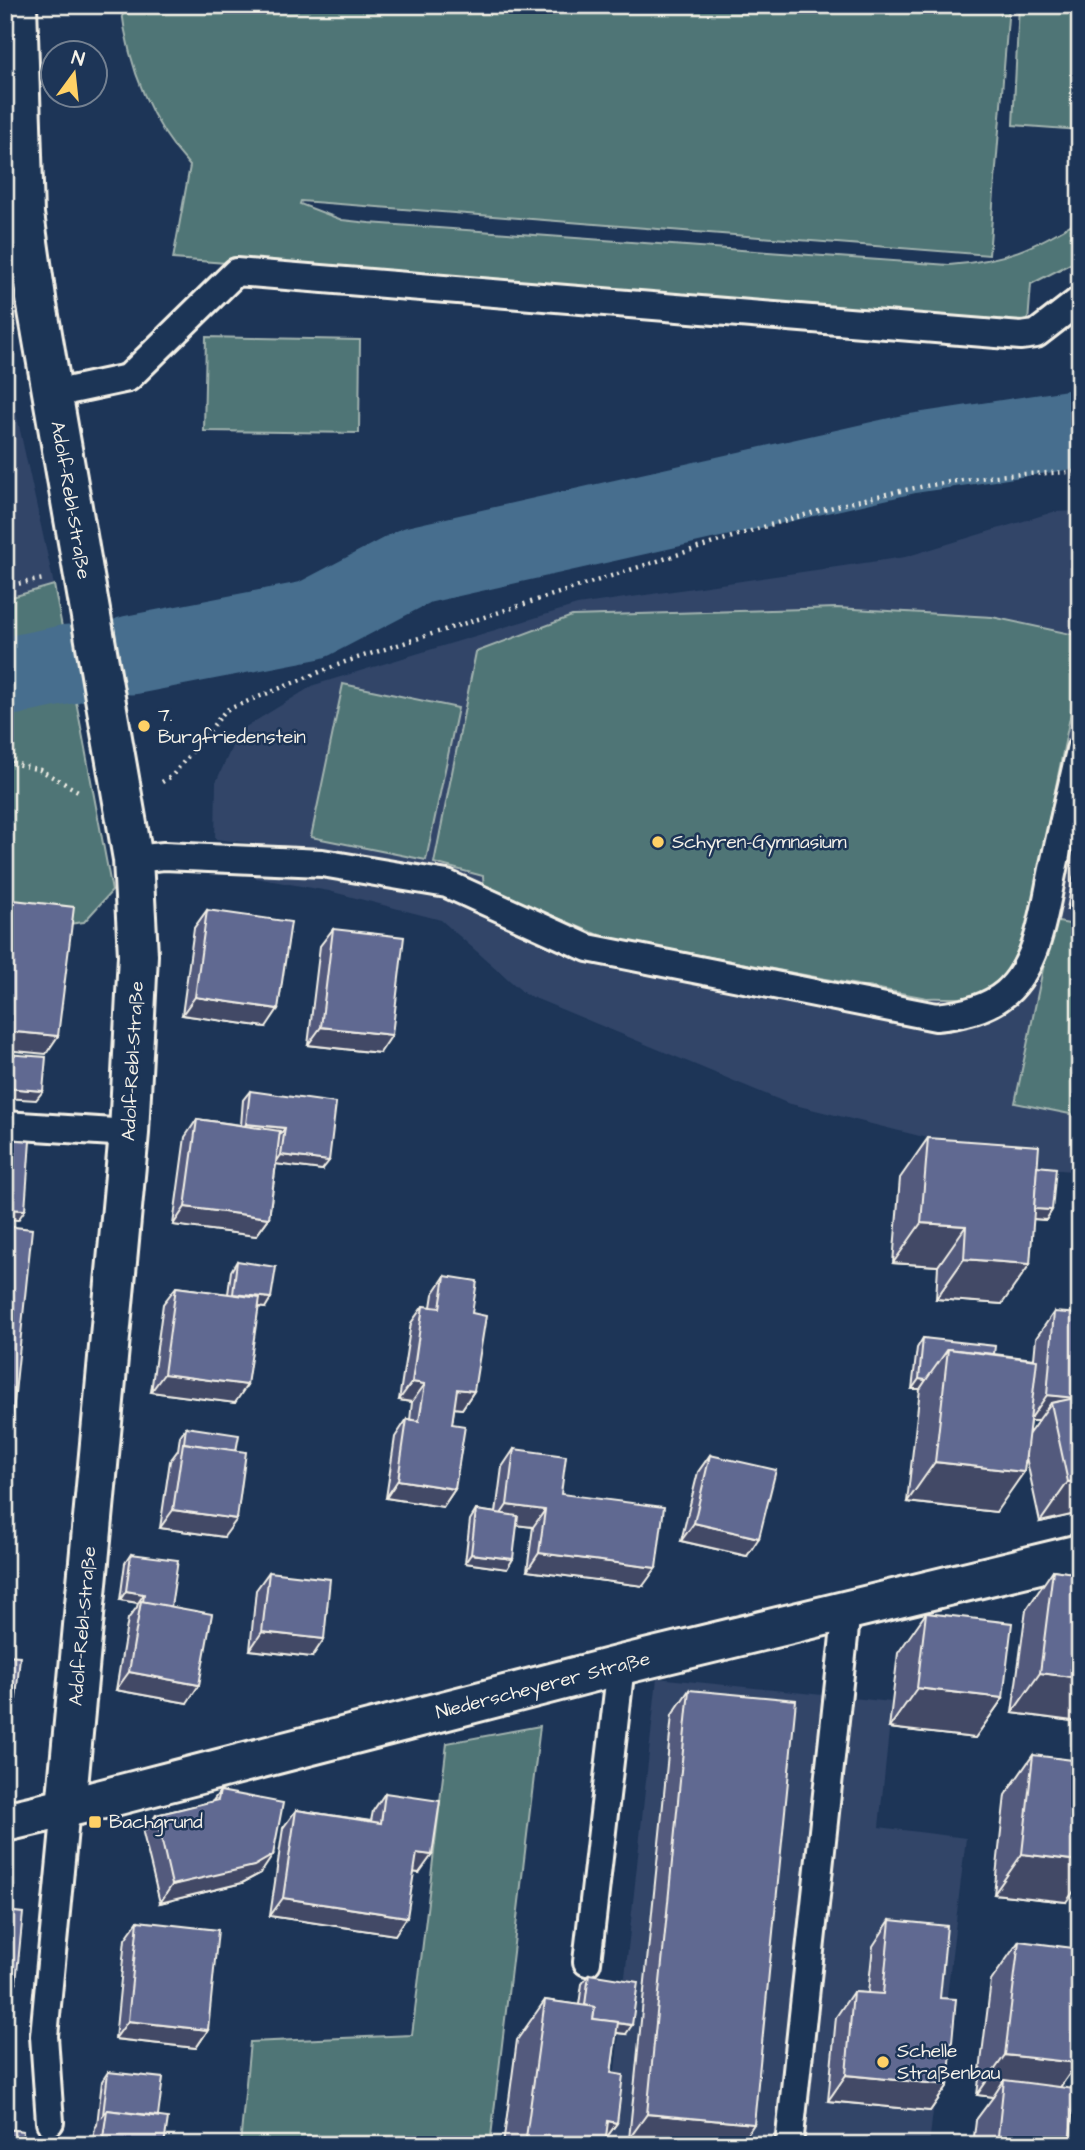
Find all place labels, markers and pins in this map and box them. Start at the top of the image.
place label: 7. Burgfriedenstein [158,702,306,752]
marker: 7. Burgfriedenstein [136,718,152,734]
place label: Schyren-Gymnasium [672,829,847,857]
marker: Schyren-Gymnasium [650,834,666,850]
place label: Bachgrund [109,1809,203,1837]
marker: Bachgrund [87,1814,103,1830]
place label: Schelle Straßenbau [897,2038,1001,2087]
marker: Schelle Straßenbau [875,2054,891,2070]

